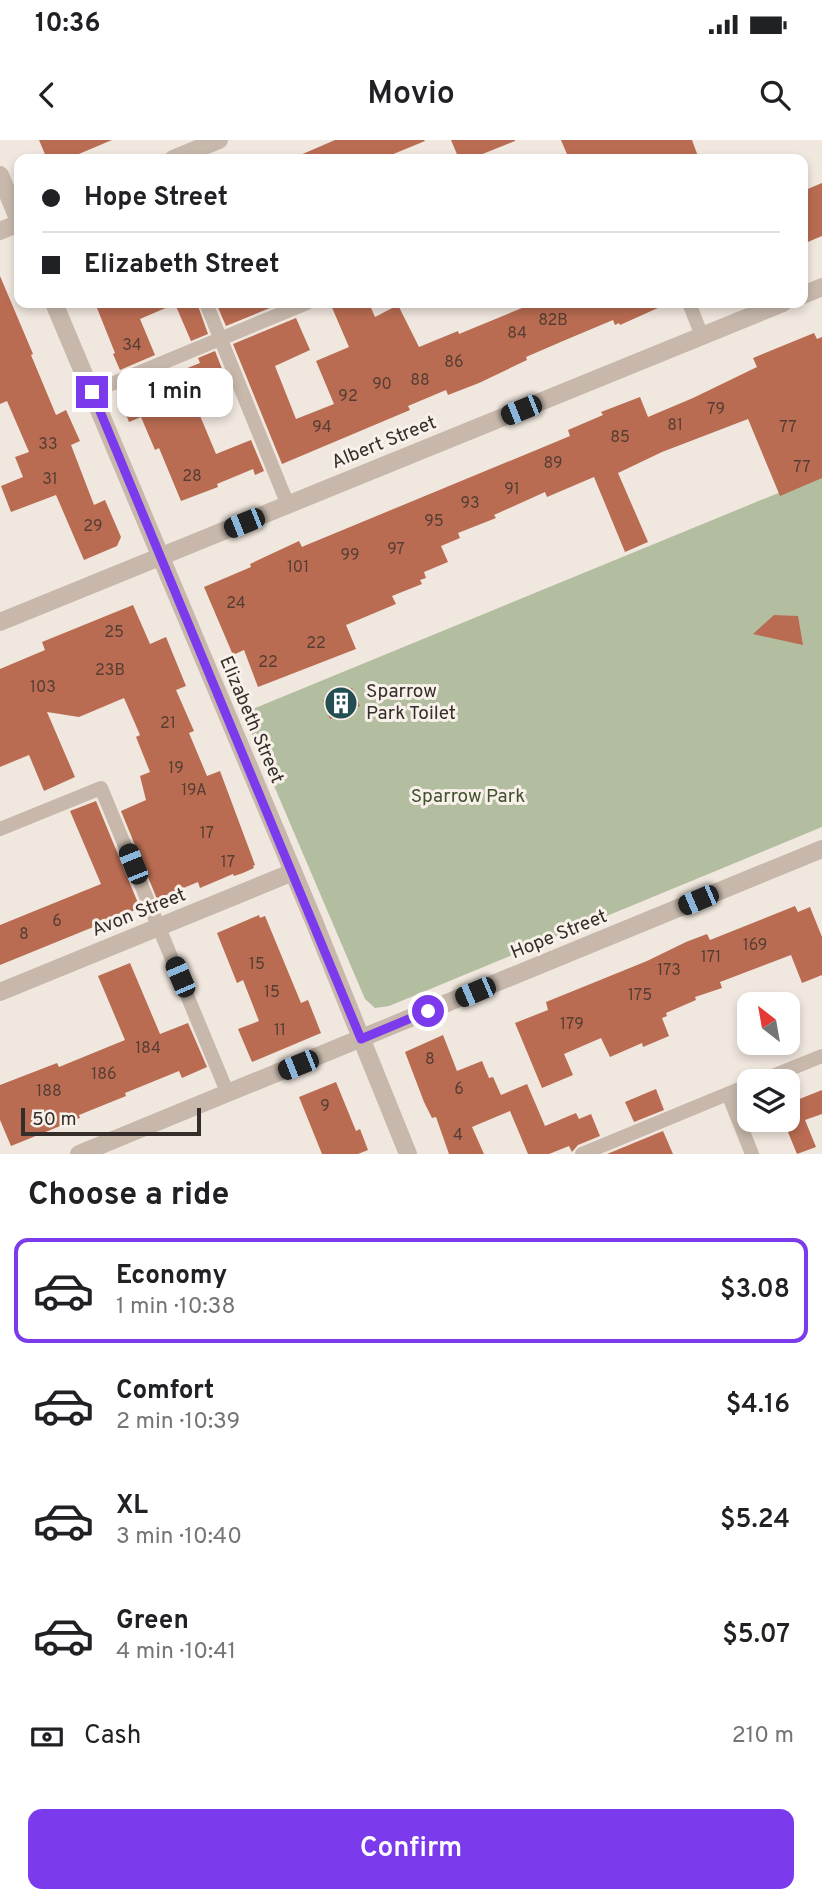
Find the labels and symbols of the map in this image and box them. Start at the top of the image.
house number: 82B [538,311,568,331]
house number: 84 [507,324,527,344]
house number: 34 [122,336,142,356]
house number: 86 [444,353,464,373]
callout: 1 min [116,368,232,416]
house number: 88 [410,371,430,391]
house number: 90 [372,375,392,395]
route end [76,376,108,408]
house number: 92 [338,387,358,407]
car [498,392,545,428]
house number: 79 [707,400,725,420]
street label: Albert Street [328,411,440,475]
house number: 81 [667,416,683,436]
house number: 94 [312,418,332,438]
house number: 77 [779,418,797,438]
house number: 85 [610,428,630,448]
house number: 33 [38,435,58,455]
house number: 89 [543,454,563,474]
house number: 77 [793,458,811,478]
house number: 28 [182,467,202,487]
house number: 31 [42,470,58,490]
house number: 91 [504,480,520,500]
house number: 93 [460,494,480,514]
car [221,505,268,541]
house number: 95 [424,512,444,532]
house number: 29 [83,517,103,537]
house number: 97 [387,540,405,560]
house number: 99 [340,546,360,566]
house number: 101 [287,558,309,578]
house number: 24 [226,594,246,614]
house number: 25 [104,623,124,643]
house number: 22 [306,634,326,654]
street label: Elizabeth Street [213,653,289,787]
house number: 22 [258,653,278,673]
house number: 23B [95,661,125,681]
house number: 103 [30,678,56,698]
place label: Sparrow Park Toilet [366,680,456,726]
building icon: Sparrow Park Toilet [322,684,360,722]
house number: 21 [160,714,176,734]
house number: 19 [168,759,184,779]
house number: 19A [181,781,207,801]
park label: Sparrow Park [411,785,525,809]
house number: 17 [200,824,214,844]
car [116,841,151,887]
house number: 17 [221,853,235,873]
car [675,882,722,918]
street label: Avon Street [88,883,190,943]
street label: Hope Street [507,905,611,965]
house number: 6 [52,912,62,932]
house number: 8 [19,925,29,945]
house number: 169 [743,936,767,956]
house number: 171 [701,948,721,968]
car [163,954,198,1000]
house number: 15 [249,955,265,975]
house number: 173 [657,961,681,981]
car [452,974,499,1010]
house number: 15 [264,983,280,1003]
house number: 175 [628,986,652,1006]
north arrow [737,992,800,1055]
route start [412,995,444,1027]
house number: 179 [560,1015,584,1035]
house number: 11 [274,1021,286,1041]
house number: 184 [135,1039,161,1059]
car [275,1047,322,1083]
house number: 8 [425,1050,435,1070]
house number: 186 [91,1065,117,1085]
house number: 6 [454,1080,464,1100]
house number: 188 [36,1082,62,1102]
house number: 9 [320,1097,330,1117]
scale bar [21,1105,201,1137]
house number: 4 [453,1126,463,1146]

